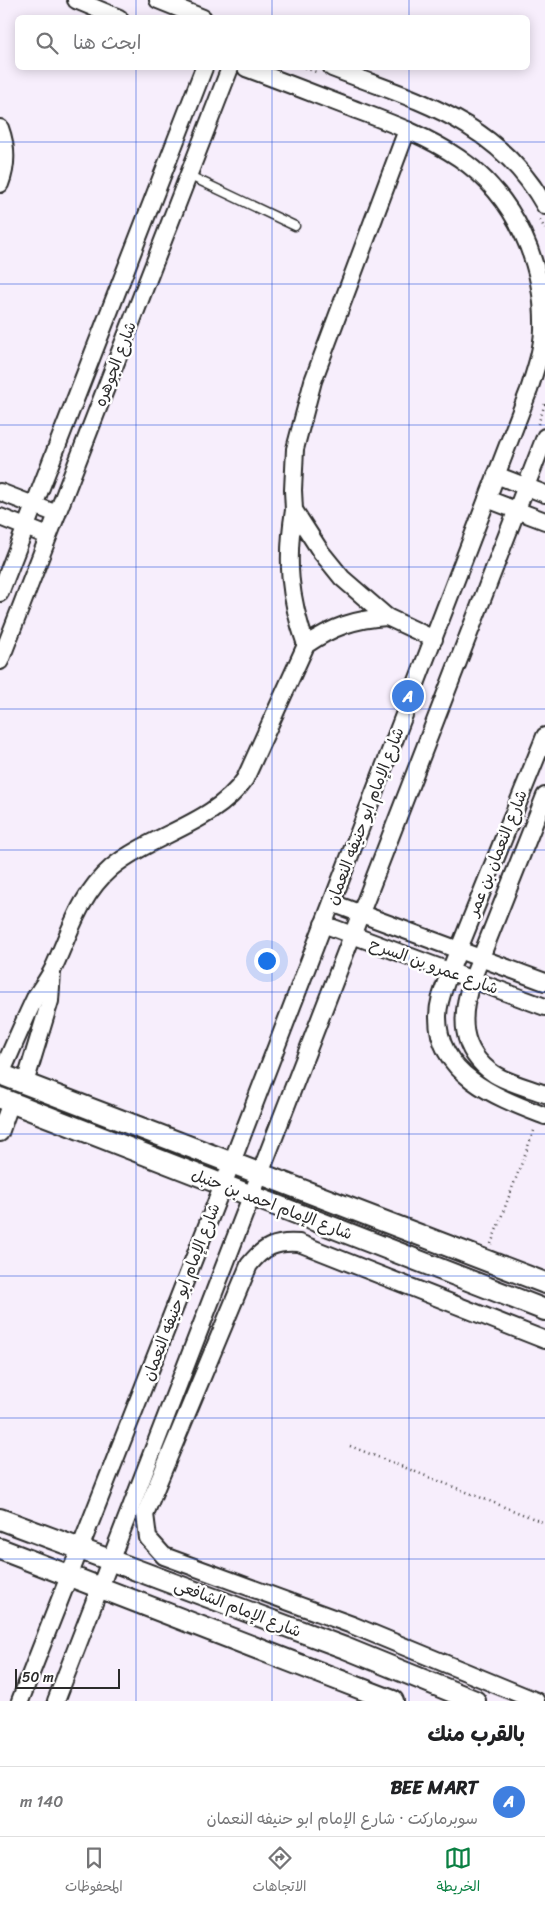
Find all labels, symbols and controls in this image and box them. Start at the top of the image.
search box [15,15,530,70]
text: ابحث هنا [73,26,141,59]
icon: search [33,29,61,57]
street label: شارع الجوهره [85,317,145,411]
pin: A [392,677,424,715]
street label: شارع الإمام ابو حنيفه النعمان [318,723,412,909]
street label: شارع النعمان بن عمر [458,785,536,922]
street label: شارع عمرو بن السرح [365,929,503,1003]
your location [254,948,280,974]
street label: شارع الإمام احمد بن حنبل [187,1160,357,1248]
street label: شارع الإمام ابو حنيفه النعمان [134,1199,228,1385]
street label: شارع الإمام الشافعى [170,1570,306,1646]
text: 50 m [22,1665,54,1690]
scale bar [15,1666,120,1689]
text: بالقرب منك [427,1715,525,1753]
text: BEE MART [390,1771,478,1804]
text: 140 m [20,1787,63,1816]
text: A [504,1787,514,1816]
text: سوبرماركت · شارع الإمام ابو حنيفه النعمان [206,1804,478,1833]
tab: المحفوظات [65,1844,123,1899]
tab: الاتجاهات [252,1844,307,1899]
tab: الخريطة [436,1844,480,1899]

